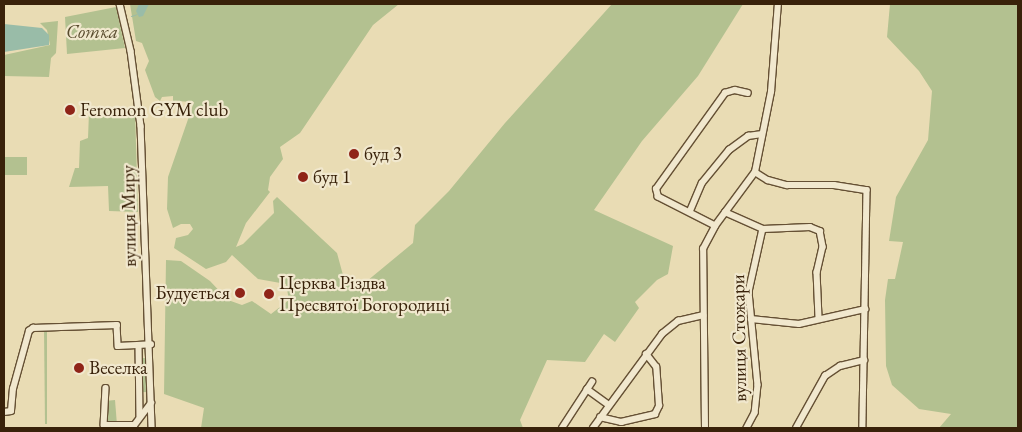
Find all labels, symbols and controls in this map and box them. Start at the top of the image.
park label: Сотка [66,21,118,43]
place label: Feromon GYM club [80,99,228,121]
marker: Feromon GYM club [64,104,76,116]
place label: буд 3 [364,143,402,165]
marker: буд 3 [348,148,360,160]
street label: вулиця Миру [117,165,141,267]
place label: буд 1 [313,166,351,188]
marker: буд 1 [297,171,309,183]
place label: Церква Різдва Пресвятої Богородиці [279,272,450,316]
street label: вулиця Стожари [726,274,752,402]
place label: Будується [155,282,230,304]
marker: Будується [234,287,246,299]
marker: Церква Різдва Пресвятої Богородиці [263,288,275,300]
place label: Веселка [89,357,148,379]
marker: Веселка [73,362,85,374]

